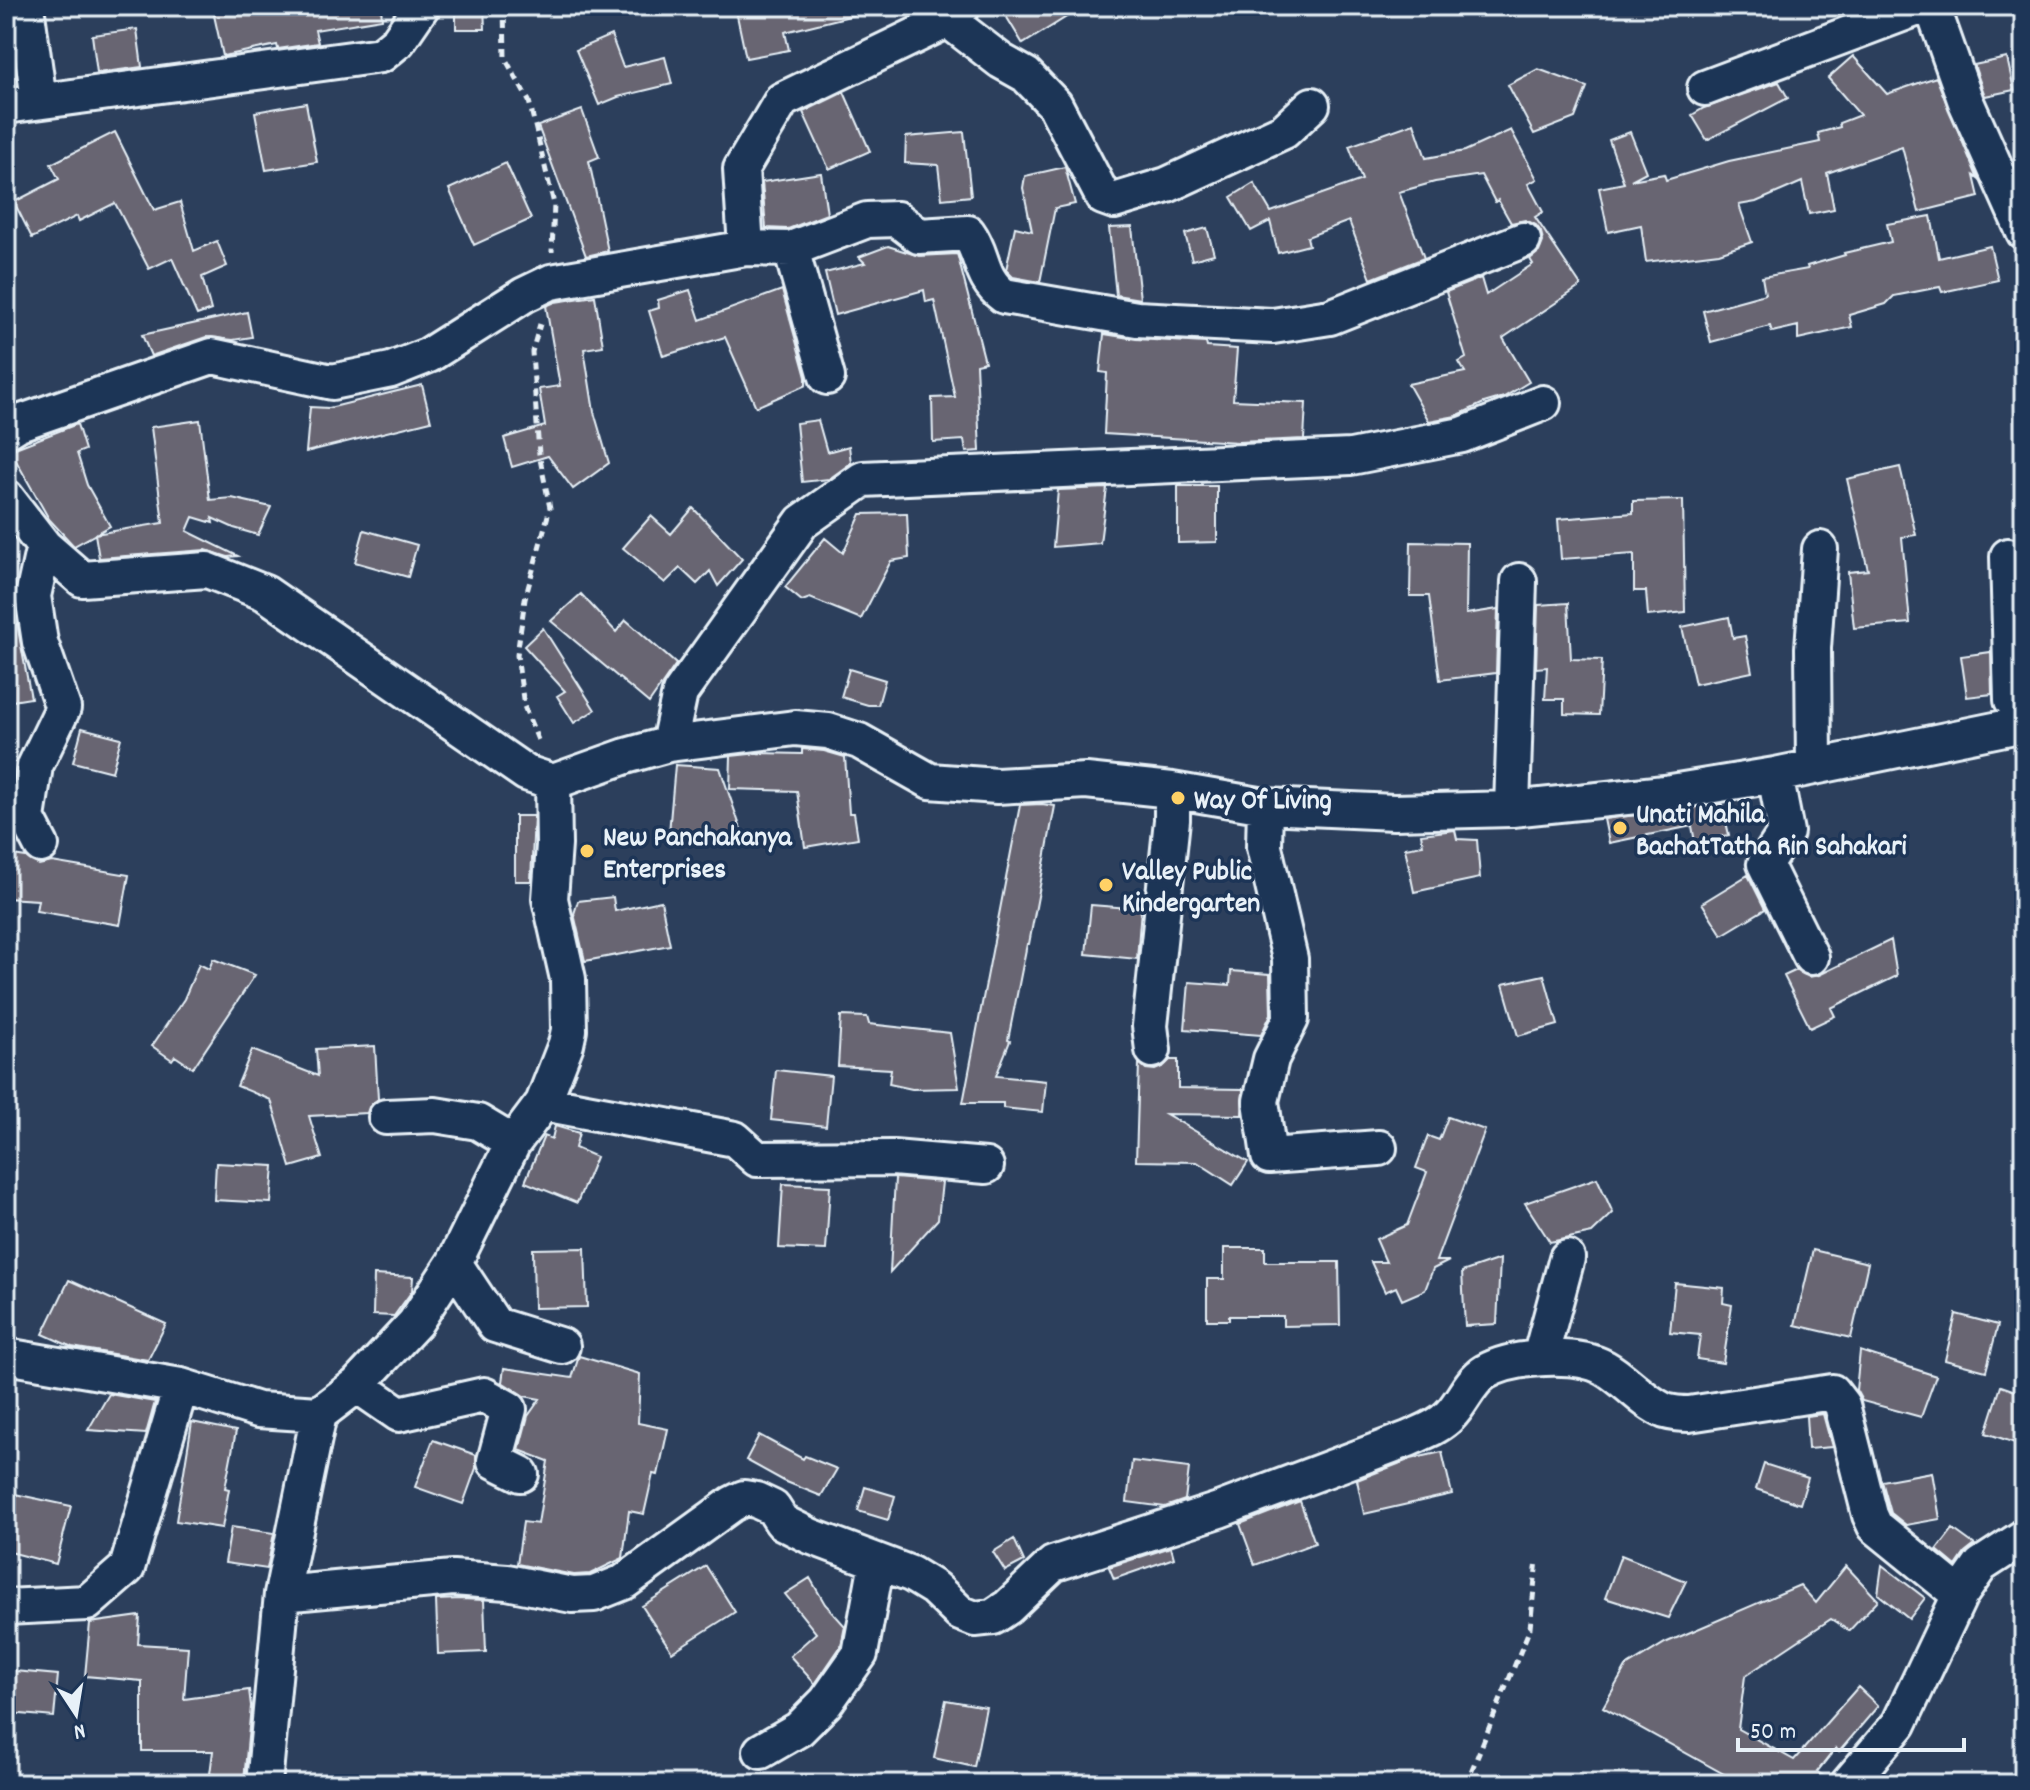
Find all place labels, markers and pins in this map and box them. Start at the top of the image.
place label: Way Of Living [1194,783,1332,823]
marker: Way Of Living [1169,789,1187,807]
place label: Unati Mahila BachatTatha Rin Sahakari [1636,797,1907,869]
marker: Unati Mahila BachatTatha Rin Sahakari [1611,819,1629,837]
place label: New Panchakanya Enterprises [603,820,792,892]
marker: New Panchakanya Enterprises [578,842,596,860]
place label: Valley Public Kindergarten [1122,854,1260,926]
marker: Valley Public Kindergarten [1097,876,1115,894]

